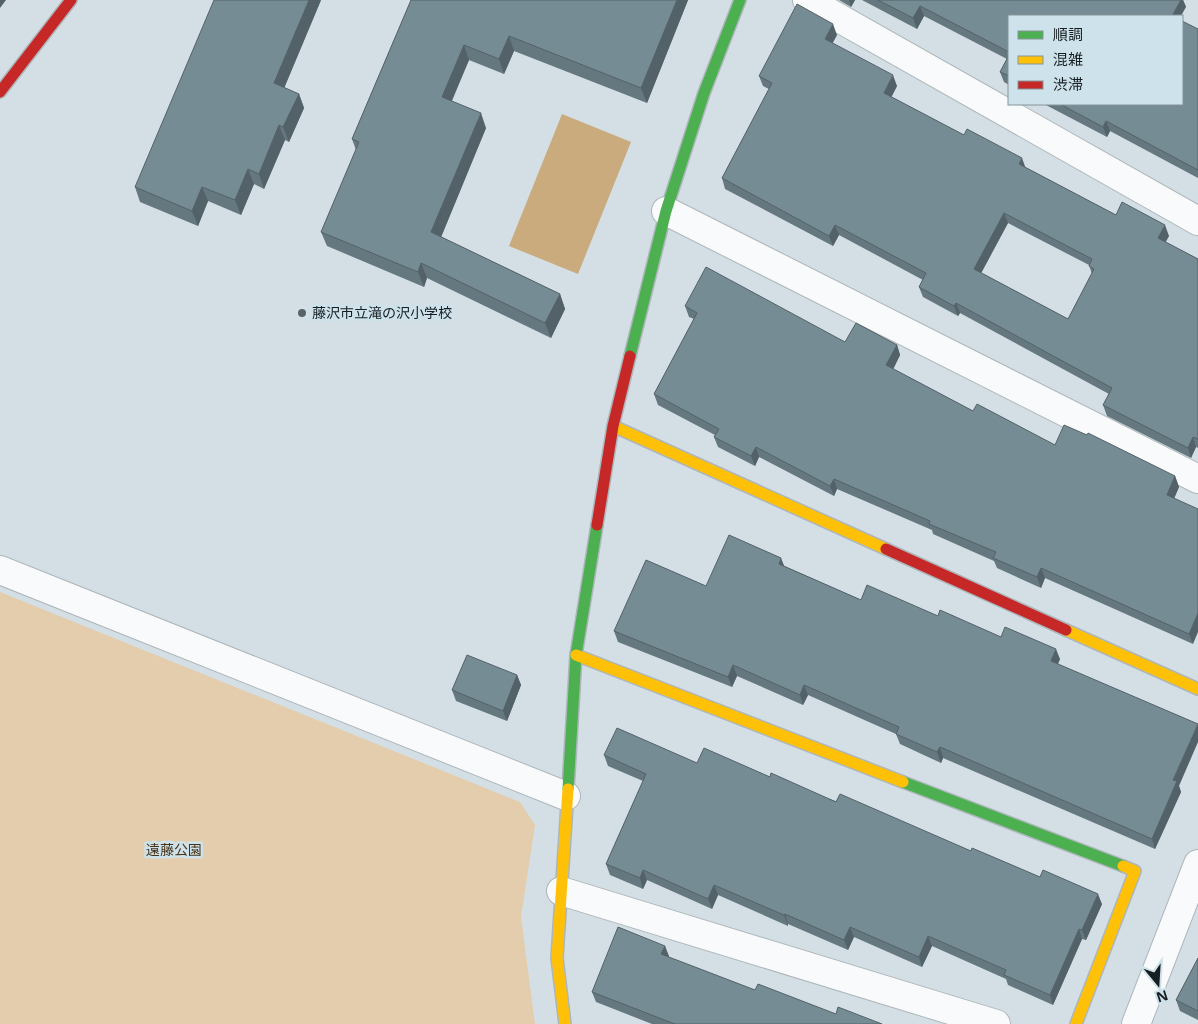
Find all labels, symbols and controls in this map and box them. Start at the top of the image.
legend [1008,15,1183,105]
text: 順調 [1053,24,1083,44]
text: 混雑 [1053,49,1083,69]
text: 渋滞 [1053,74,1083,94]
place label: 藤沢市立滝の沢小学校 [312,303,452,322]
marker: 藤沢市立滝の沢小学校 [296,307,308,319]
park label: 遠藤公園 [146,840,202,859]
north arrow [1133,959,1183,1009]
text: N [1154,986,1171,1008]

